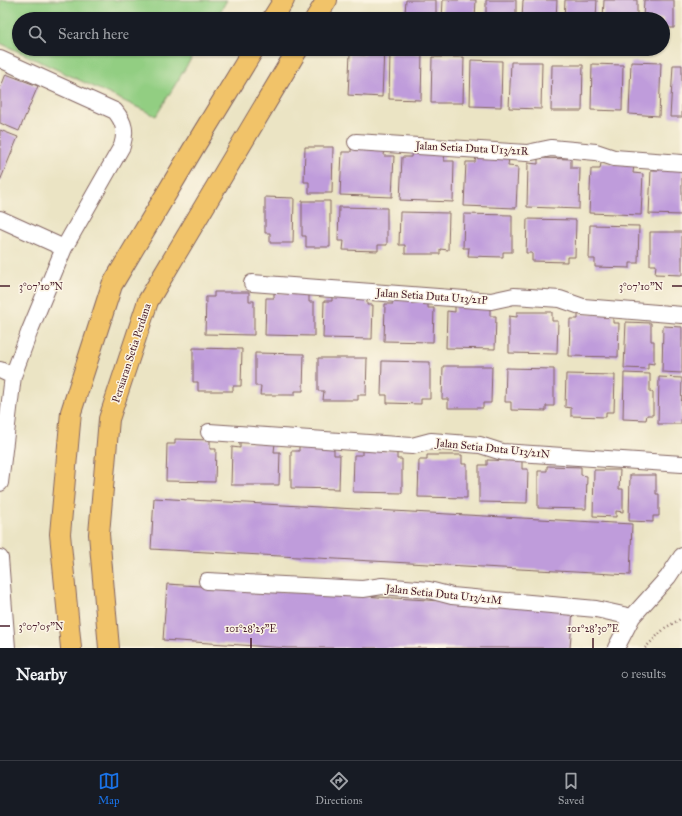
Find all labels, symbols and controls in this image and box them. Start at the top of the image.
search box [12,12,670,56]
icon: search [26,23,48,45]
text: Search here [58,25,129,43]
street label: Jalan Setia Duta U13/21R [414,139,529,159]
text: 3°07'10"N [19,281,64,293]
text: 3°07'10"N [619,281,664,293]
street label: Jalan Setia Duta U13/21P [375,286,489,308]
street label: Persiaran Setia Perdana [109,301,154,405]
street label: Jalan Setia Duta U13/21N [434,436,551,462]
street label: Jalan Setia Duta U13/21M [384,582,503,608]
text: 3°07'05"N [19,621,64,633]
text: 101°28'25"E [225,623,277,635]
text: 101°28'30"E [567,623,619,635]
text: Nearby [16,664,67,685]
text: 0 results [621,666,666,682]
tab: Map [98,770,120,807]
tab: Directions [315,770,363,807]
tab: Saved [558,770,584,807]

